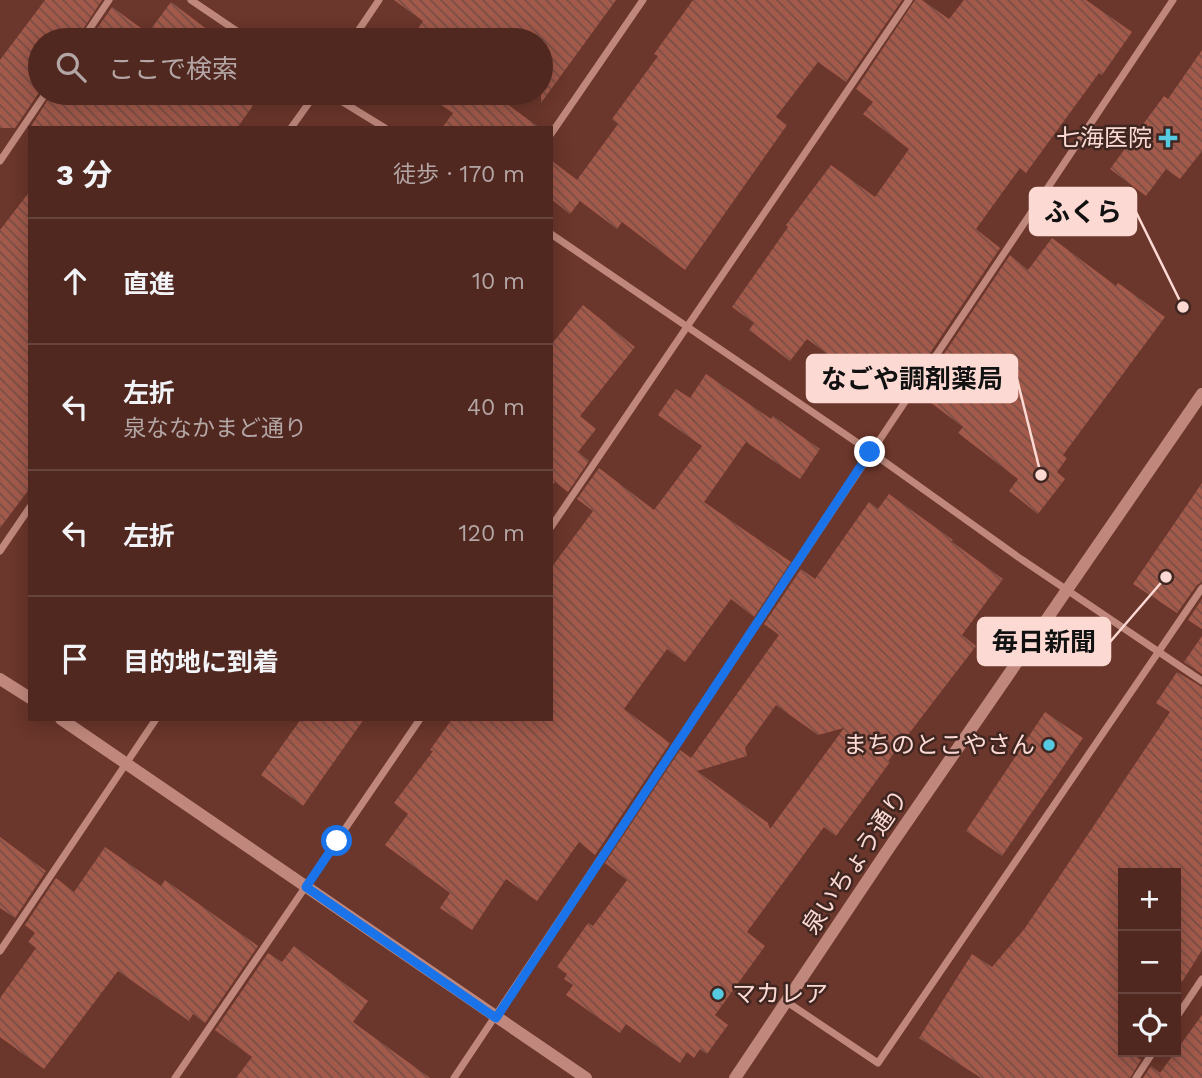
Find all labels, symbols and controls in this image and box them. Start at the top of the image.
search box [28,28,553,105]
icon: search [52,48,90,86]
text: ここで検索 [108,54,238,84]
place label: 七海医院 [1056,124,1152,152]
marker: 七海医院 [1158,128,1178,148]
text: 3 分 [56,157,112,192]
text: 徒歩 · 170 m [393,161,525,188]
callout: ふくら [1030,188,1136,235]
text: ふくら [1044,197,1122,227]
icon: ahead [56,262,94,300]
text: 10 m [472,268,525,295]
text: 直進 [123,269,175,299]
callout: なごや調剤薬局 [807,355,1017,402]
text: なごや調剤薬局 [821,364,1003,394]
text: 左折 [123,378,175,408]
icon: left [56,388,94,426]
text: 40 m [467,394,525,421]
text: 泉ななかまど通り [123,415,307,442]
route end [854,436,885,467]
icon: left [56,514,94,552]
text: 120 m [459,520,525,547]
text: 左折 [123,521,175,551]
callout: 毎日新聞 [978,618,1110,665]
text: 毎日新聞 [992,627,1096,657]
icon: arrive [56,640,94,678]
text: 目的地に到着 [123,647,279,677]
place label: まちのとこやさん [843,731,1035,759]
marker: まちのとこやさん [1041,737,1057,753]
street label: 泉いちょう通り [796,785,914,939]
route start [321,825,352,856]
map controls [1118,868,1181,1057]
button: + [1118,868,1181,931]
button: − [1118,931,1181,994]
place label: マカレア [732,980,828,1008]
marker: マカレア [710,986,726,1002]
button: locate [1118,994,1181,1057]

